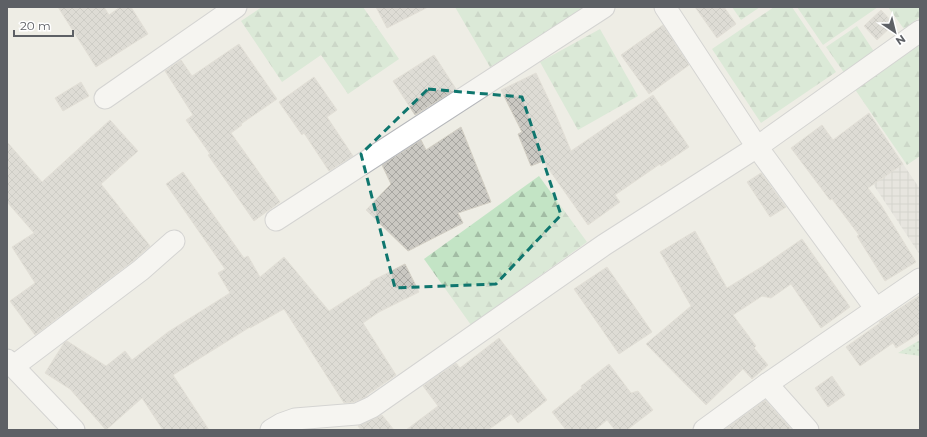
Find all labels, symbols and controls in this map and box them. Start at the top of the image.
scale bar [14,12,73,38]
north arrow [875,12,915,52]
text: 20 m [20,18,51,33]
text: N [893,32,908,48]

